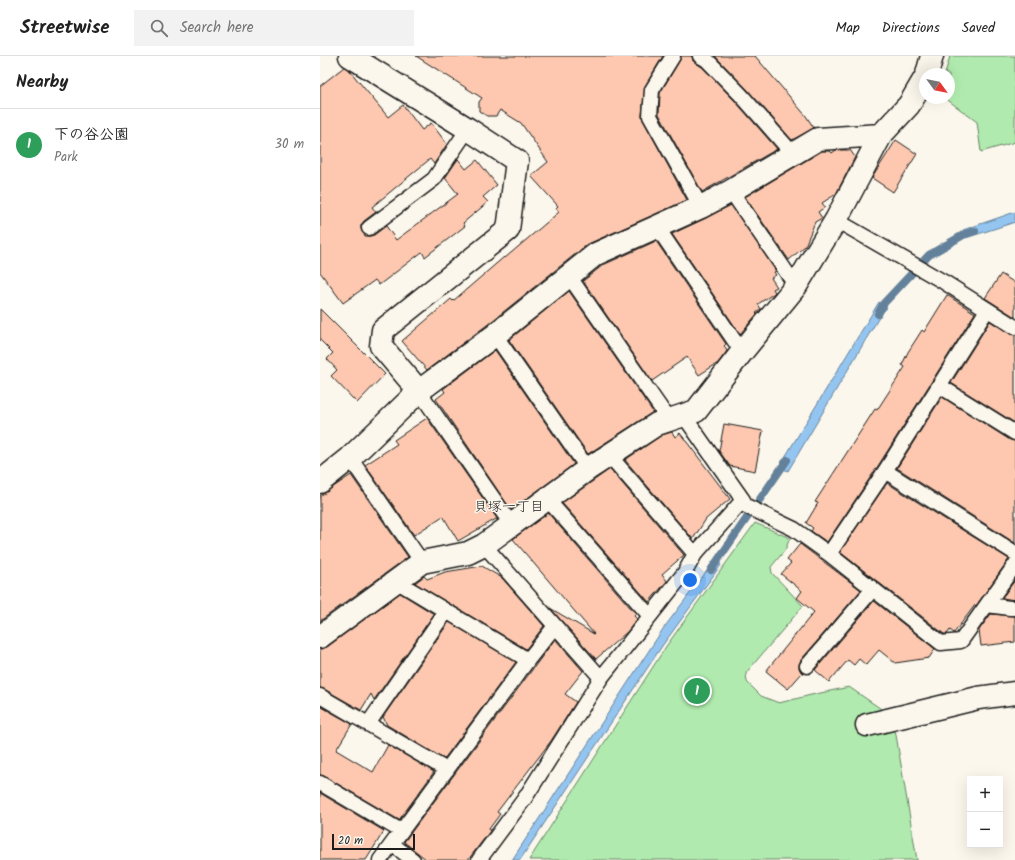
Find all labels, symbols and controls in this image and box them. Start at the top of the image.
search box [134,10,414,46]
text: Streetwise [20,13,110,43]
text: Search here [180,16,254,40]
icon: search [148,17,170,39]
text: Map [835,17,860,39]
text: Directions [882,17,940,39]
text: Saved [962,17,995,39]
north arrow [919,68,955,104]
text: Nearby [16,69,68,96]
text: 下の谷公園 [54,123,129,147]
text: 1 [27,134,31,155]
text: 30 m [275,134,304,155]
text: Park [54,147,78,168]
district label: 貝塚一丁目 [474,496,544,518]
your location [680,570,700,590]
pin: 1 [684,676,710,706]
map controls [967,776,1003,848]
button: + [967,776,1003,812]
button: − [967,812,1003,848]
scale bar [332,832,415,851]
text: 20 m [338,832,363,850]

